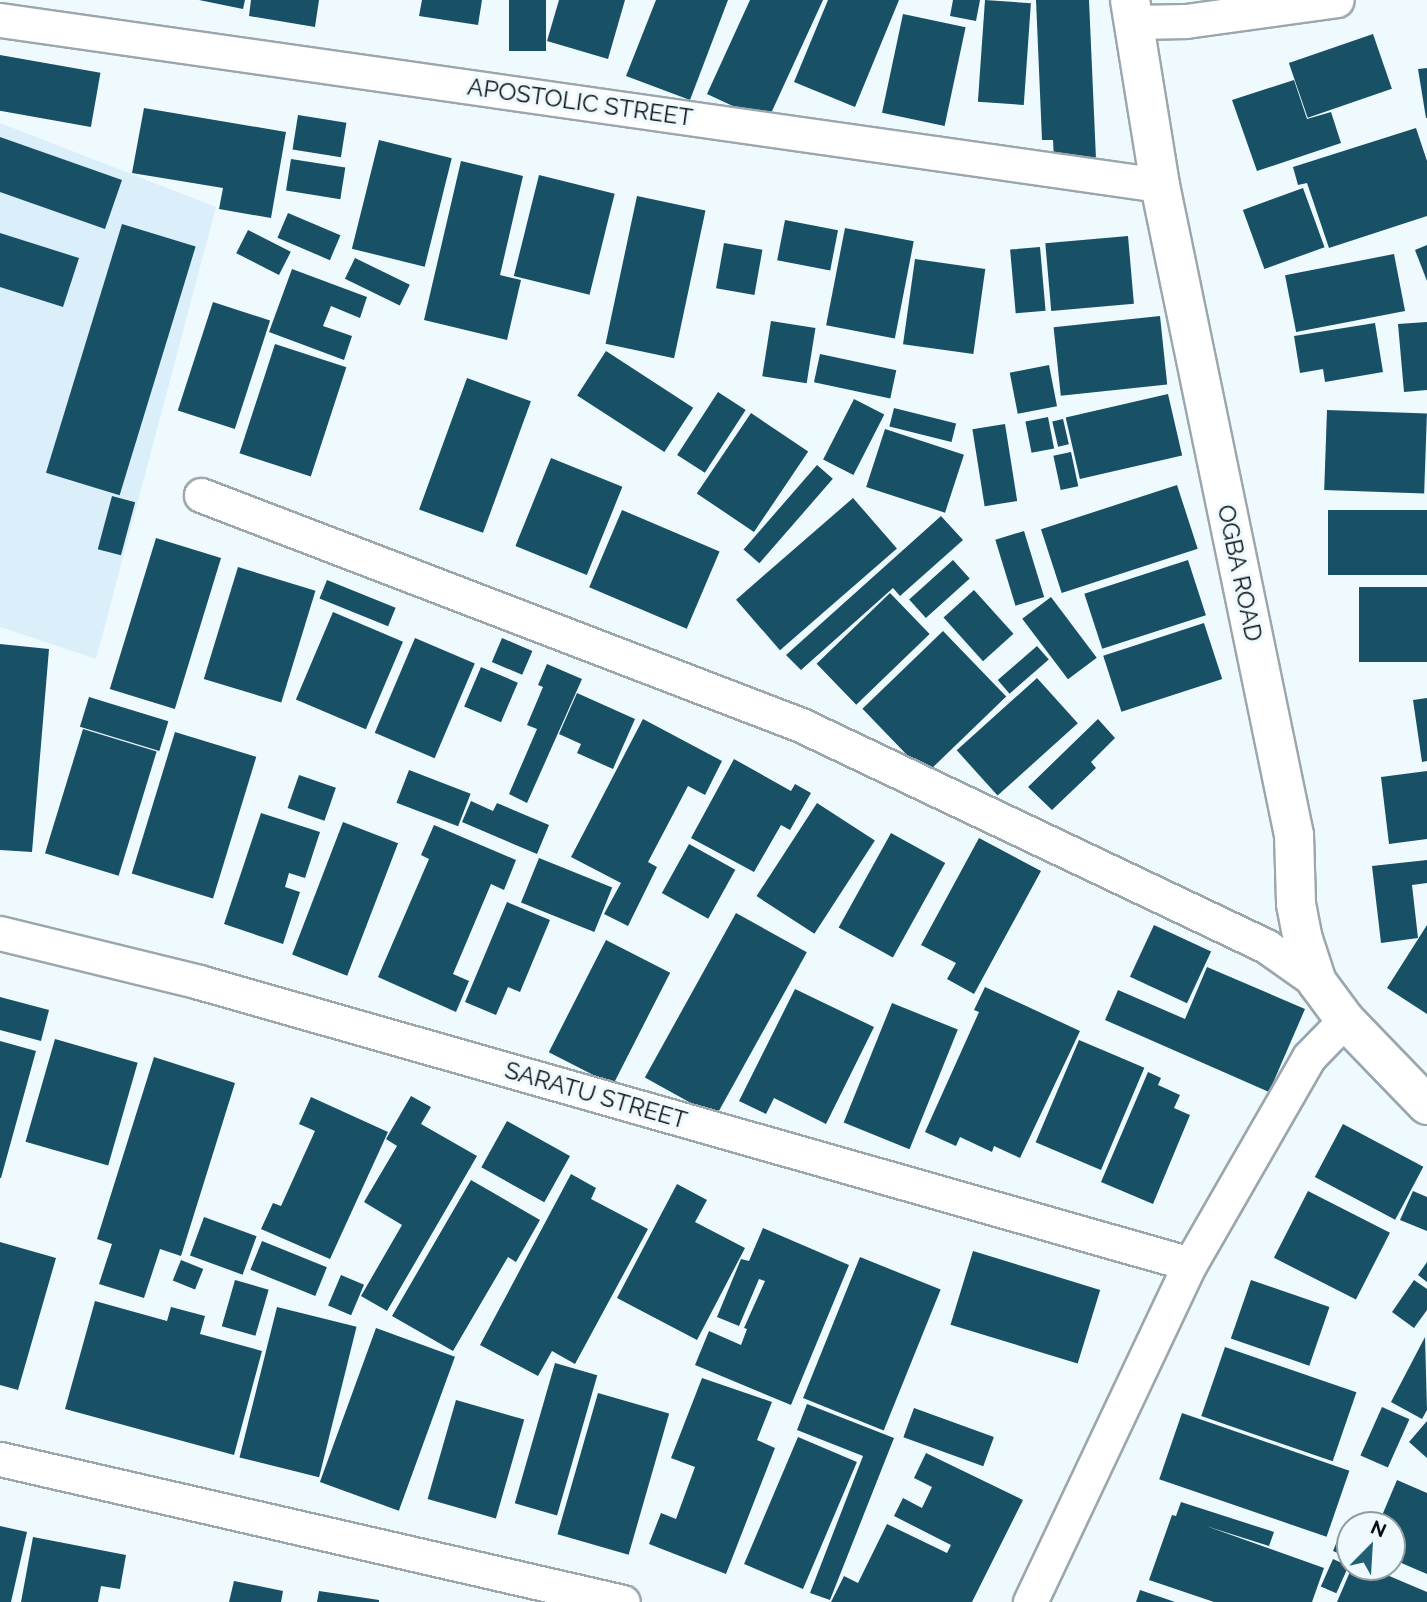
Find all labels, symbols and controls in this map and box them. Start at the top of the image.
street label: APOSTOLIC STREET [466,72,694,132]
street label: OGBA ROAD [1211,502,1269,644]
street label: SARATU STREET [502,1055,690,1135]
north arrow [1336,1511,1406,1581]
text: N [1368,1516,1390,1542]

